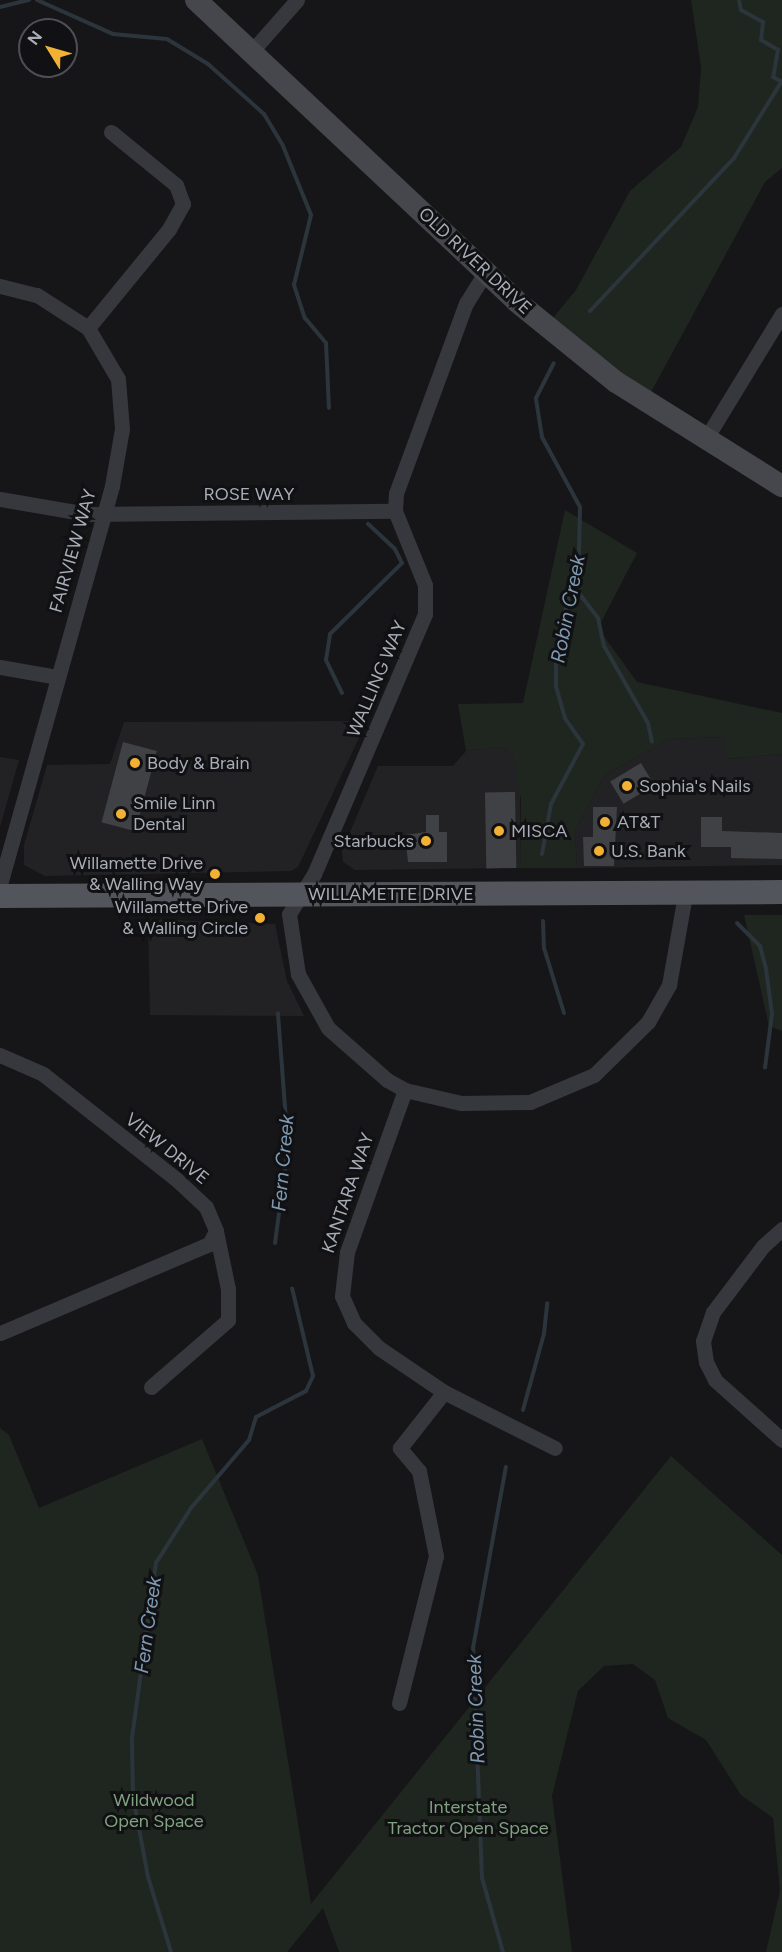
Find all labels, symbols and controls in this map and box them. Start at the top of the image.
north arrow [18,18,78,78]
text: N [24,27,46,49]
street label: OLD RIVER DRIVE [414,203,536,319]
street label: ROSE WAY [204,483,294,505]
street label: FAIRVIEW WAY [45,487,101,615]
water label: Robin Creek [546,553,590,665]
street label: WALLING WAY [343,618,411,740]
place label: Body & Brain [147,752,249,774]
marker: Body & Brain [128,756,142,770]
place label: Sophia's Nails [639,775,751,797]
marker: Sophia's Nails [620,779,634,793]
place label: Smile Linn Dental [133,793,215,836]
marker: Smile Linn Dental [114,807,128,821]
place label: AT&T [617,811,660,833]
marker: AT&T [598,815,612,829]
place label: MISCA [511,820,567,842]
marker: MISCA [492,824,506,838]
place label: Starbucks [333,830,414,852]
marker: Starbucks [419,834,433,848]
place label: U.S. Bank [611,840,686,862]
marker: U.S. Bank [592,844,606,858]
place label: Willamette Drive & Walling Way [70,853,203,896]
marker: Willamette Drive & Walling Way [208,867,222,881]
street label: WILLAMETTE DRIVE [308,883,474,905]
place label: Willamette Drive & Walling Circle [115,897,248,940]
marker: Willamette Drive & Walling Circle [253,911,267,925]
street label: VIEW DRIVE [121,1109,213,1189]
water label: Fern Creek [267,1113,299,1213]
street label: KANTARA WAY [317,1130,379,1256]
water label: Fern Creek [129,1575,167,1675]
water label: Robin Creek [462,1654,490,1764]
park label: Wildwood Open Space [104,1790,204,1832]
park label: Interstate Tractor Open Space [387,1797,549,1840]

